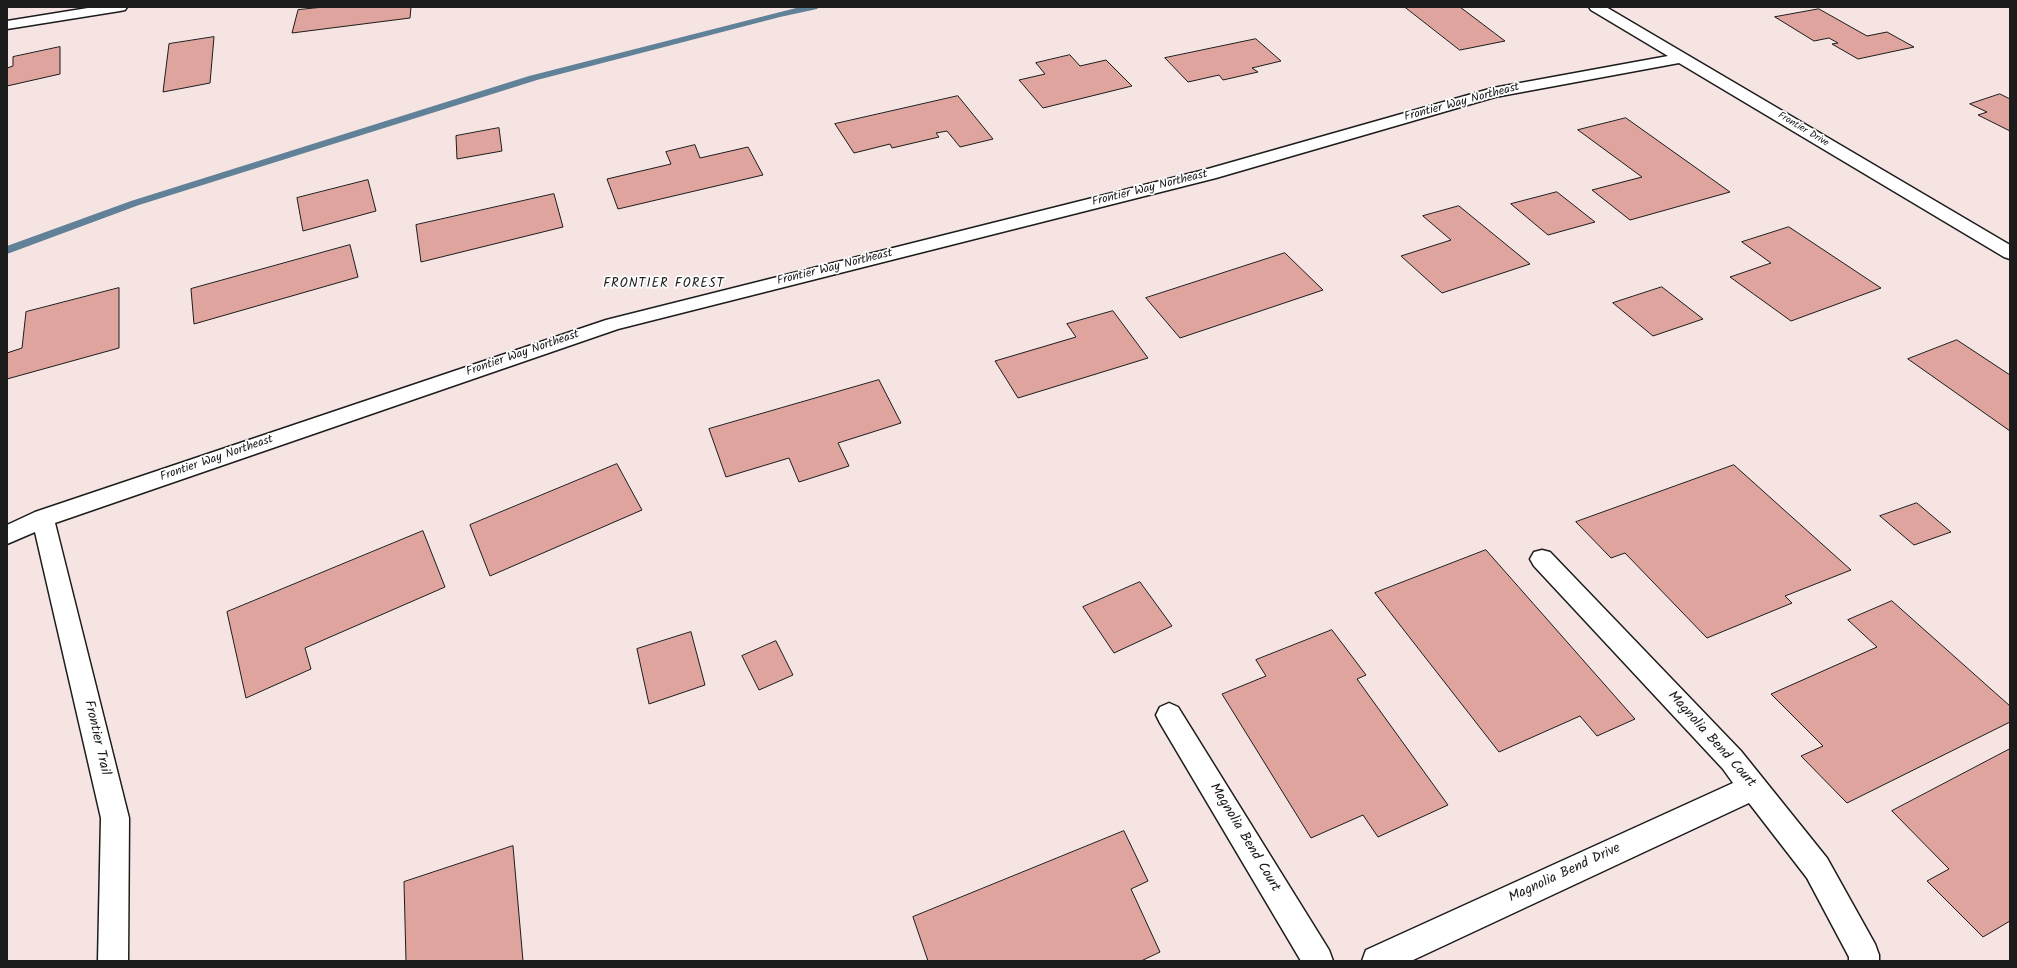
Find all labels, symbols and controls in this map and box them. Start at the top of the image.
street label: Frontier Way Northeast [1403,81,1521,125]
street label: Frontier Drive [1775,110,1831,150]
street label: Frontier Way Northeast [1091,168,1209,210]
street label: Frontier Way Northeast [776,247,894,289]
district label: FRONTIER FOREST [603,277,725,293]
street label: Frontier Way Northeast [465,328,581,380]
street label: Frontier Way Northeast [159,433,275,485]
street label: Magnolia Bend Court [1663,688,1759,792]
street label: Frontier Trail [79,699,113,777]
street label: Magnolia Bend Court [1205,781,1283,895]
street label: Magnolia Bend Drive [1506,841,1624,907]

